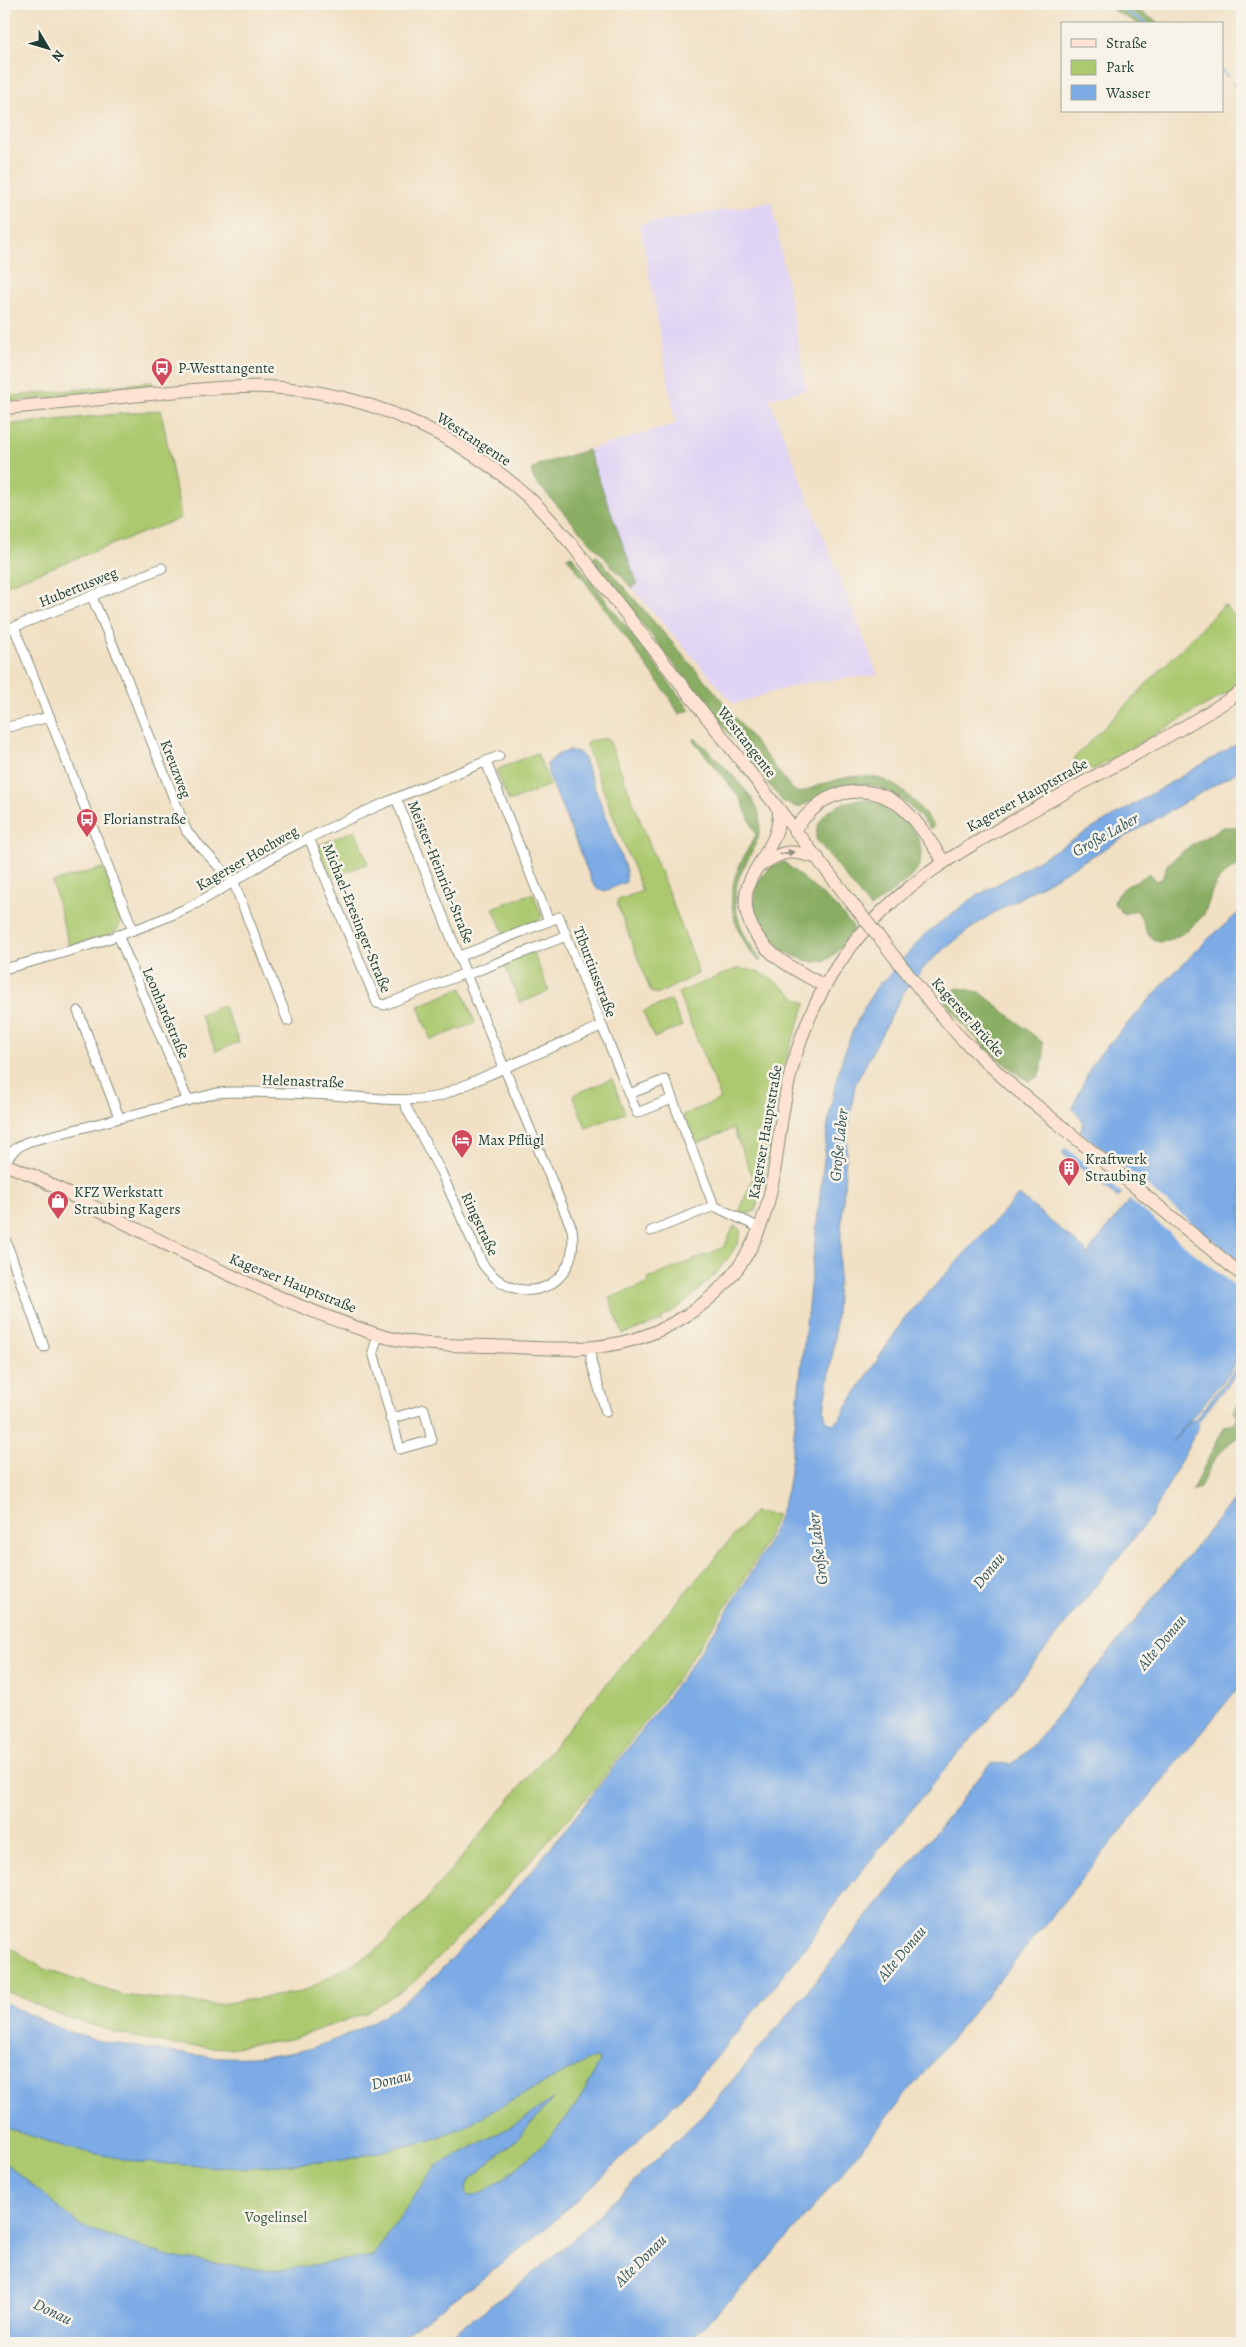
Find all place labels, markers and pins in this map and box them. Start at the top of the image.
bus stop icon: P-Westtangente [150,356,174,387]
place label: P-Westtangente [178,358,275,378]
bus stop icon: Florianstraße [75,807,99,838]
place label: Florianstraße [103,809,186,829]
hotel icon: Max Pflügl [450,1128,474,1159]
place label: Max Pflügl [478,1130,544,1150]
place label: Kraftwerk Straubing [1085,1149,1148,1186]
building icon: Kraftwerk Straubing [1057,1156,1081,1187]
place label: KFZ Werkstatt Straubing Kagers [74,1182,180,1219]
shop icon: KFZ Werkstatt Straubing Kagers [46,1189,70,1220]

